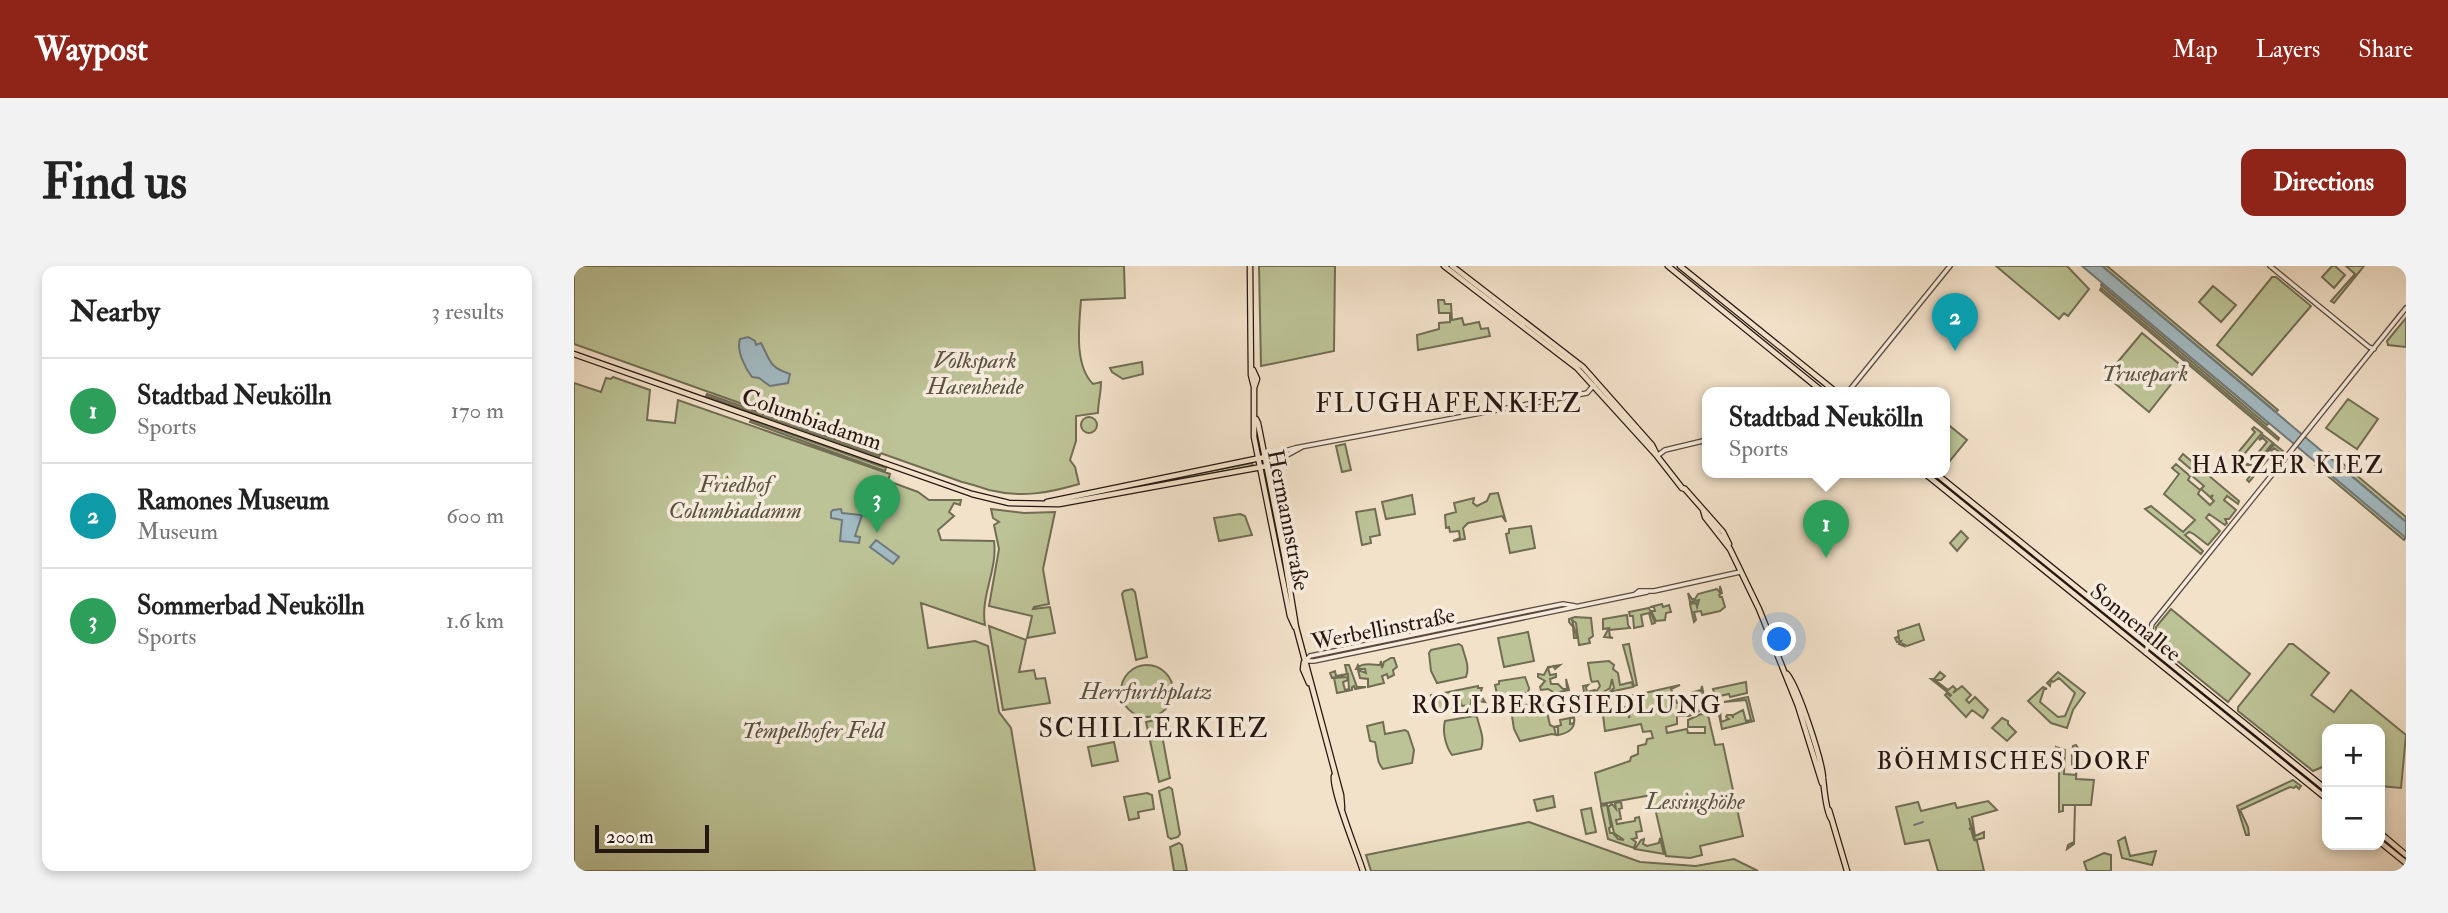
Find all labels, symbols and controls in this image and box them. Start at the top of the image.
text: Waypost [35,29,148,70]
text: Map [2173,34,2218,65]
text: Layers [2256,34,2320,65]
text: Share [2358,34,2413,65]
button: Directions [2241,149,2406,216]
text: Find us [42,152,187,213]
text: Nearby [70,293,160,330]
pin: 2 [1932,293,1978,351]
text: 3 results [431,297,504,326]
park label: Volkspark Hasenheide [926,346,1024,401]
park label: Trusepark [2102,359,2188,388]
text: Stadtbad Neukölln [137,380,332,412]
street label: Columbiadamm [738,382,886,457]
popup [1702,387,1950,478]
district label: FLUGHAFENKIEZ [1315,388,1583,420]
text: 1 [89,396,97,425]
text: 170 m [451,396,504,425]
text: Stadtbad Neukölln [1729,402,1923,434]
text: Sports [137,412,196,441]
text: Sports [1729,434,1788,463]
street label: Hermannstraße [1261,447,1316,594]
district label: HARZER KIEZ [2191,450,2385,481]
park label: Friedhof Columbiadamm [669,470,801,525]
pin: 3 [854,475,900,533]
text: Ramones Museum [137,485,329,517]
pin: 1 [1803,500,1849,558]
text: 2 [87,501,99,530]
text: 600 m [446,501,504,530]
text: Museum [137,517,218,546]
street label: Sonnenallee [2084,577,2188,668]
text: Sommerbad Neukölln [137,590,365,622]
street label: Werbellinstraße [1308,600,1458,657]
text: 3 [89,606,97,635]
text: 1.6 km [446,606,504,635]
text: Sports [137,622,196,651]
your location [1762,622,1796,656]
park label: Herrfurthplatz [1079,677,1212,706]
district label: ROLLBERGSIEDLUNG [1412,690,1722,721]
district label: SCHILLERKIEZ [1038,713,1270,745]
park label: Tempelhofer Feld [742,716,886,745]
map controls [2322,724,2385,850]
button: + [2322,724,2385,787]
district label: BÖHMISCHES DORF [1877,746,2151,777]
park label: Lessinghöhe [1644,787,1745,816]
button: − [2322,787,2385,850]
scale bar [595,822,709,854]
text: 200 m [606,825,654,849]

